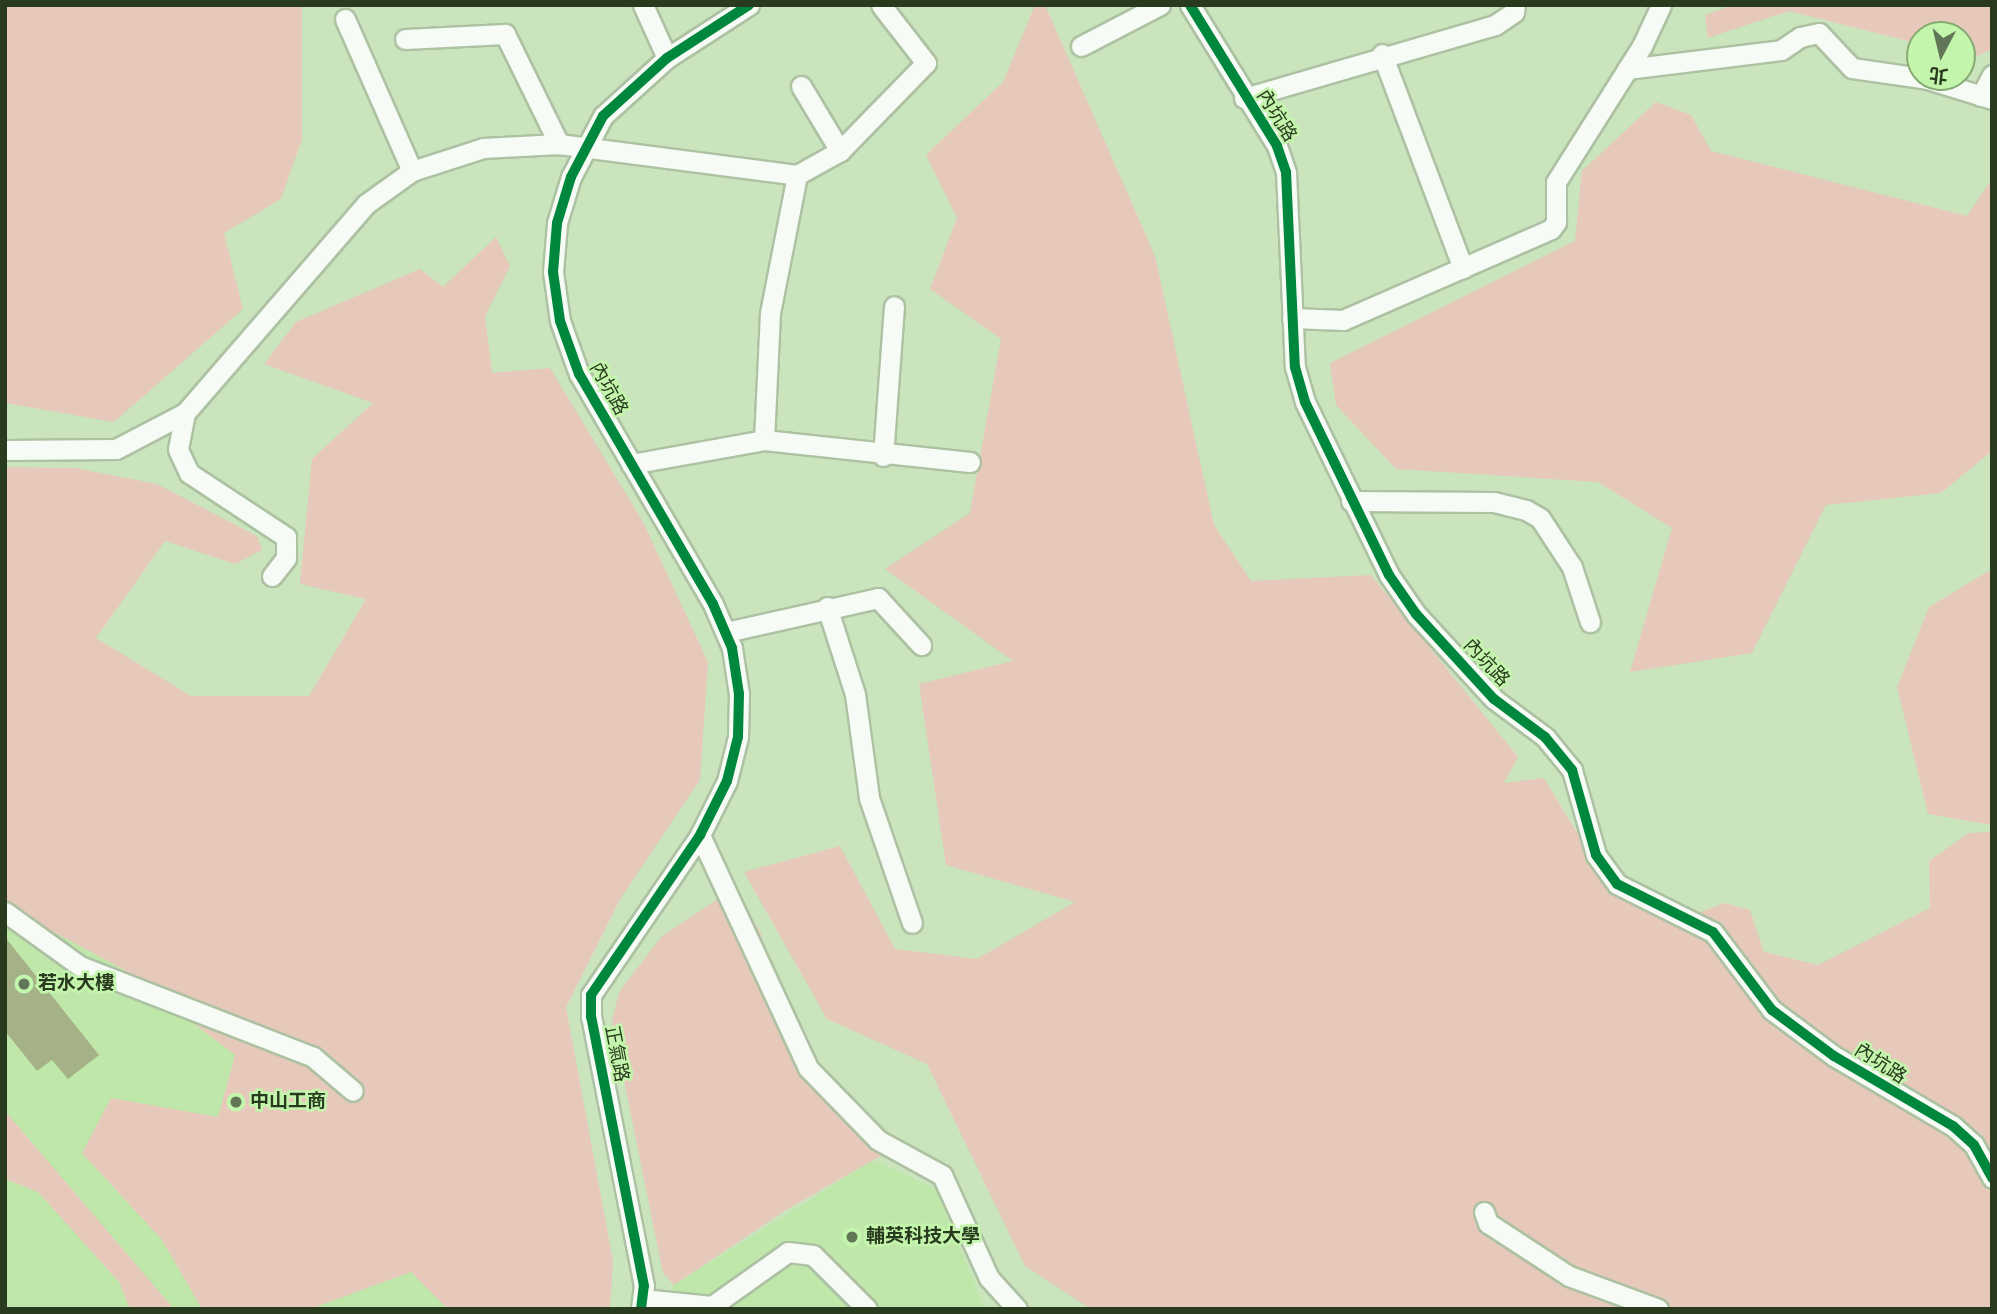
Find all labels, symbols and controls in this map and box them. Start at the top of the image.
north arrow [1906,21,1976,91]
text: 北 [1928,61,1950,89]
street label: 內坑路 [1251,86,1301,146]
street label: 內坑路 [584,359,632,419]
street label: 內坑路 [1458,634,1514,692]
place label: 若水大樓 [38,973,114,995]
marker: 若水大樓 [16,976,32,992]
street label: 正氣路 [599,1024,633,1084]
street label: 內坑路 [1850,1039,1910,1089]
place label: 中山工商 [250,1091,326,1113]
marker: 中山工商 [228,1094,244,1110]
place label: 輔英科技大學 [866,1226,980,1248]
marker: 輔英科技大學 [844,1229,860,1245]

